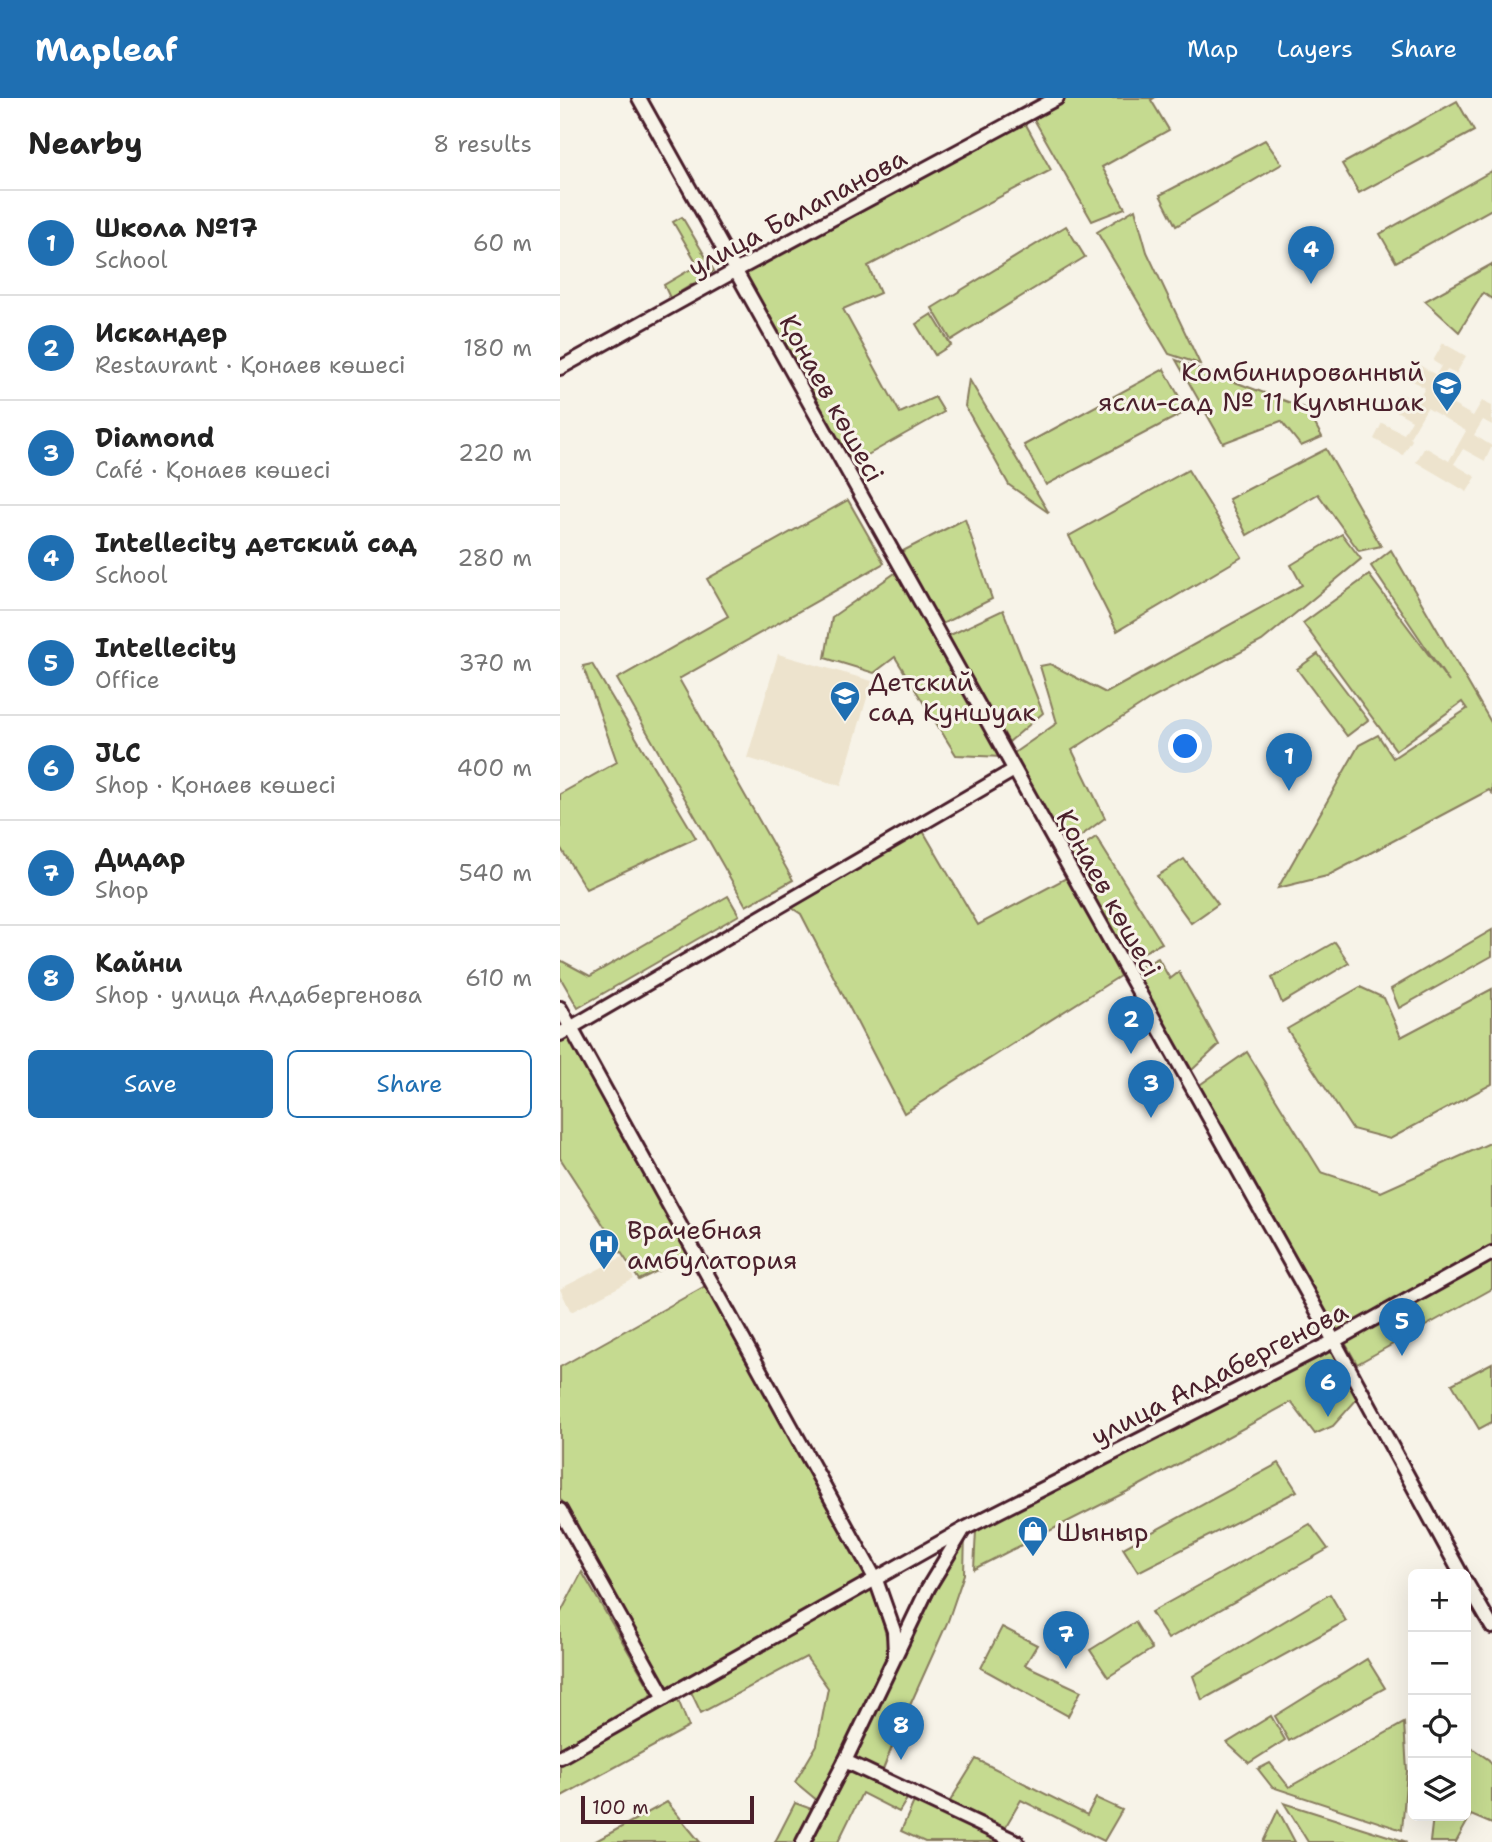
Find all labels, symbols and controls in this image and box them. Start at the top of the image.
text: Mapleaf [35,27,178,72]
text: Map [1187,33,1238,65]
text: Layers [1276,33,1353,65]
text: Share [1391,33,1457,65]
text: Nearby [28,123,143,164]
text: 8 results [433,129,532,159]
street label: улица Балапанова [681,140,913,284]
text: Школа №17 [95,210,258,245]
pin: 4 [1288,226,1334,284]
text: 1 [46,228,56,258]
text: 60 m [473,228,532,258]
text: School [95,245,167,275]
street label: Қонаев көшесі [771,308,893,488]
text: Искандер [95,315,227,350]
text: 2 [43,333,59,363]
text: 180 m [463,333,532,363]
text: Restaurant · Қонаев көшесі [95,350,405,380]
place label: Комбинированный ясли-сад № 11 Кулыншак [1098,354,1424,419]
school or university icon: Комбинированный ясли-сад № 11 Кулыншак [1430,369,1464,413]
text: Diamond [95,420,215,455]
text: 3 [43,438,59,468]
text: 220 m [458,438,532,468]
text: Café · Қонаев көшесі [95,455,331,485]
text: Intellecity детский сад [95,525,417,560]
text: 4 [43,543,59,573]
text: 280 m [457,543,532,573]
text: School [95,560,167,590]
text: Intellecity [95,630,237,665]
text: 5 [44,648,58,678]
text: 370 m [459,648,532,678]
place label: Детский сад Куншуак [868,664,1036,729]
text: Office [95,665,160,695]
school or university icon: Детский сад Куншуак [828,679,862,723]
your location [1168,729,1202,763]
pin: 1 [1266,733,1312,791]
text: JLC [95,735,141,770]
text: 6 [43,753,59,783]
text: 400 m [456,753,532,783]
text: Shop · Қонаев көшесі [95,770,336,800]
street label: Қонаев көшесі [1048,803,1170,983]
text: Дидар [95,840,185,875]
text: 7 [43,858,59,888]
text: 540 m [459,858,532,888]
text: Shop [95,875,149,905]
text: Кайни [95,945,183,980]
text: 8 [43,963,59,993]
text: 610 m [465,963,532,993]
text: Shop · улица Алдабергенова [95,980,422,1010]
pin: 2 [1108,996,1154,1054]
button: Save [28,1050,273,1118]
button: Share [287,1050,532,1118]
pin: 3 [1128,1060,1174,1118]
place label: Врачебная амбулатория [627,1212,798,1277]
hospital icon: Врачебная амбулатория [587,1227,621,1271]
street label: улица Алдабергенова [1085,1293,1353,1453]
pin: 5 [1379,1298,1425,1356]
pin: 6 [1305,1359,1351,1417]
shop icon: Шыныр [1016,1514,1050,1558]
place label: Шыныр [1056,1514,1149,1549]
map controls [1408,1569,1471,1821]
button: + [1408,1569,1471,1632]
pin: 7 [1043,1611,1089,1669]
button: − [1408,1632,1471,1695]
button: locate [1408,1695,1471,1758]
pin: 8 [878,1702,924,1760]
button: layers [1408,1758,1471,1821]
scale bar [581,1793,754,1825]
text: 100 m [592,1795,649,1820]

